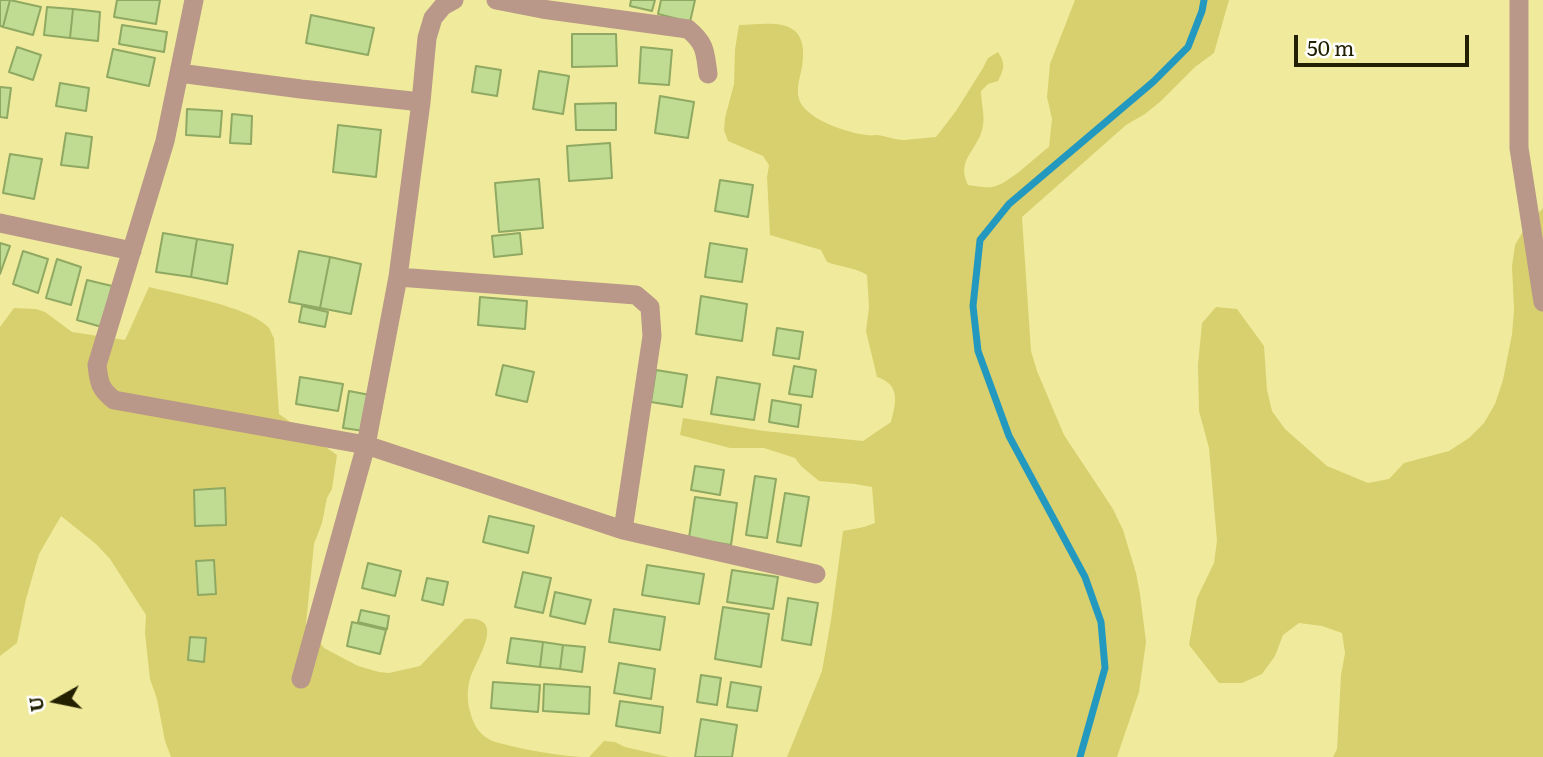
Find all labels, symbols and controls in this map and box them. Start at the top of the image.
scale bar [1298,21,1473,65]
text: 50 m [1307,31,1354,62]
north arrow [21,666,91,736]
text: U [20,695,50,714]

